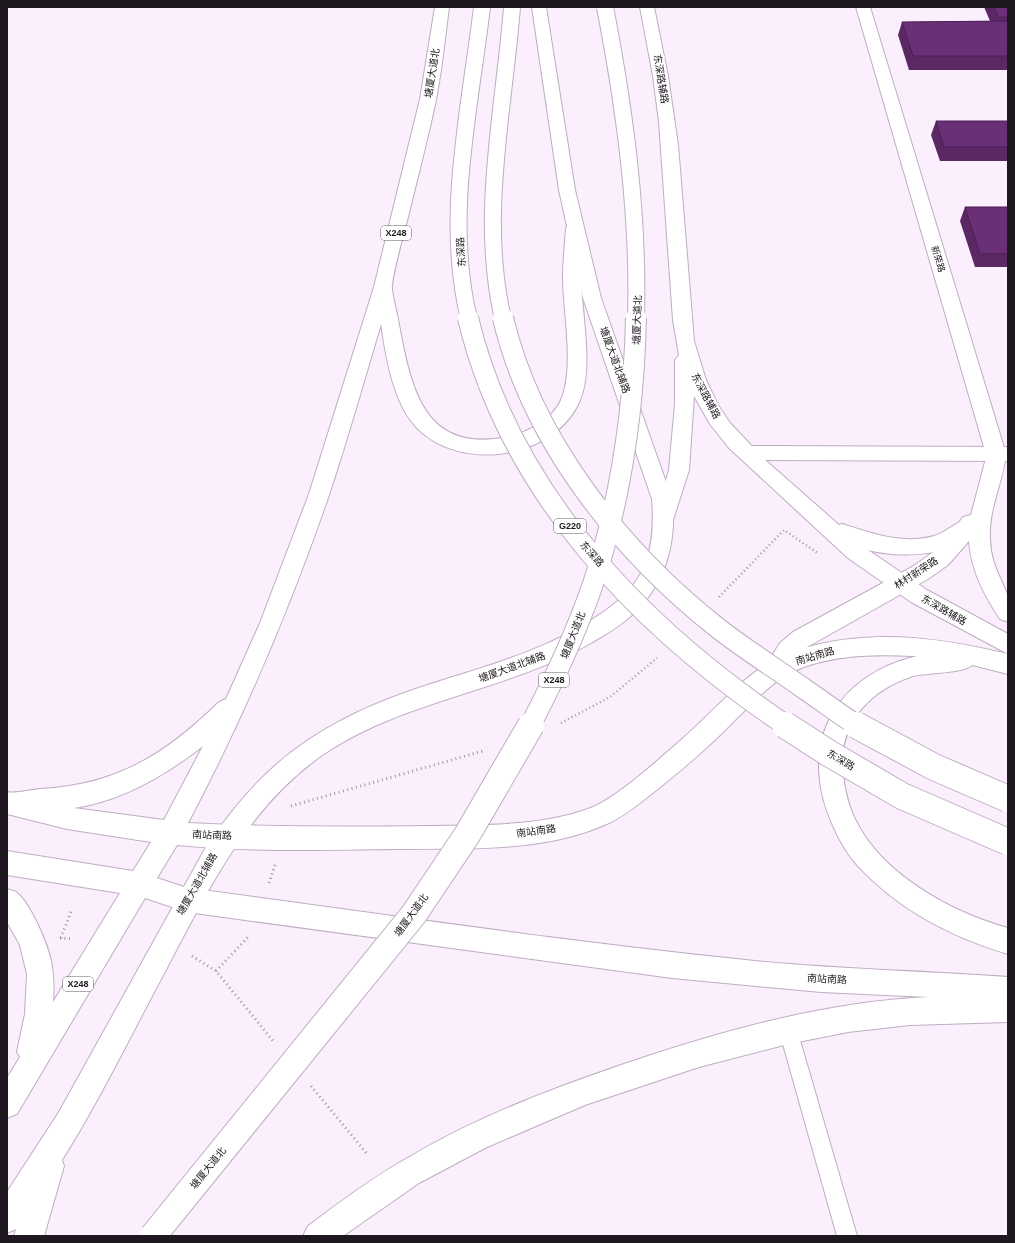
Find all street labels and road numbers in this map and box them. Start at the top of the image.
street label: 塘厦大道北 [423,47,441,99]
street label: 东深路辅路 [652,53,670,105]
road number: X248 [381,226,411,240]
street label: 东深路 [454,237,468,267]
street label: 新荣路 [929,245,947,273]
street label: 塘厦大道北 [631,295,643,345]
street label: 塘厦大道北辅路 [598,325,632,395]
street label: 东深路辅路 [689,371,723,421]
road number: G220 [554,519,586,533]
street label: 东深路 [578,539,606,569]
street label: 林村新荣路 [892,555,940,591]
street label: 东深路辅路 [920,593,968,627]
street label: 塘厦大道北 [559,610,587,660]
street label: 南站南路 [794,645,836,667]
street label: 塘厦大道北辅路 [477,650,547,684]
road number: X248 [539,673,569,687]
street label: 东深路 [825,748,857,772]
street label: 南站南路 [515,823,557,839]
street label: 南站南路 [192,829,232,841]
street label: 塘厦大道北辅路 [175,851,219,917]
street label: 塘厦大道北 [392,892,430,938]
street label: 南站南路 [807,972,847,986]
road number: X248 [63,977,93,991]
street label: 塘厦大道北 [188,1145,228,1191]

